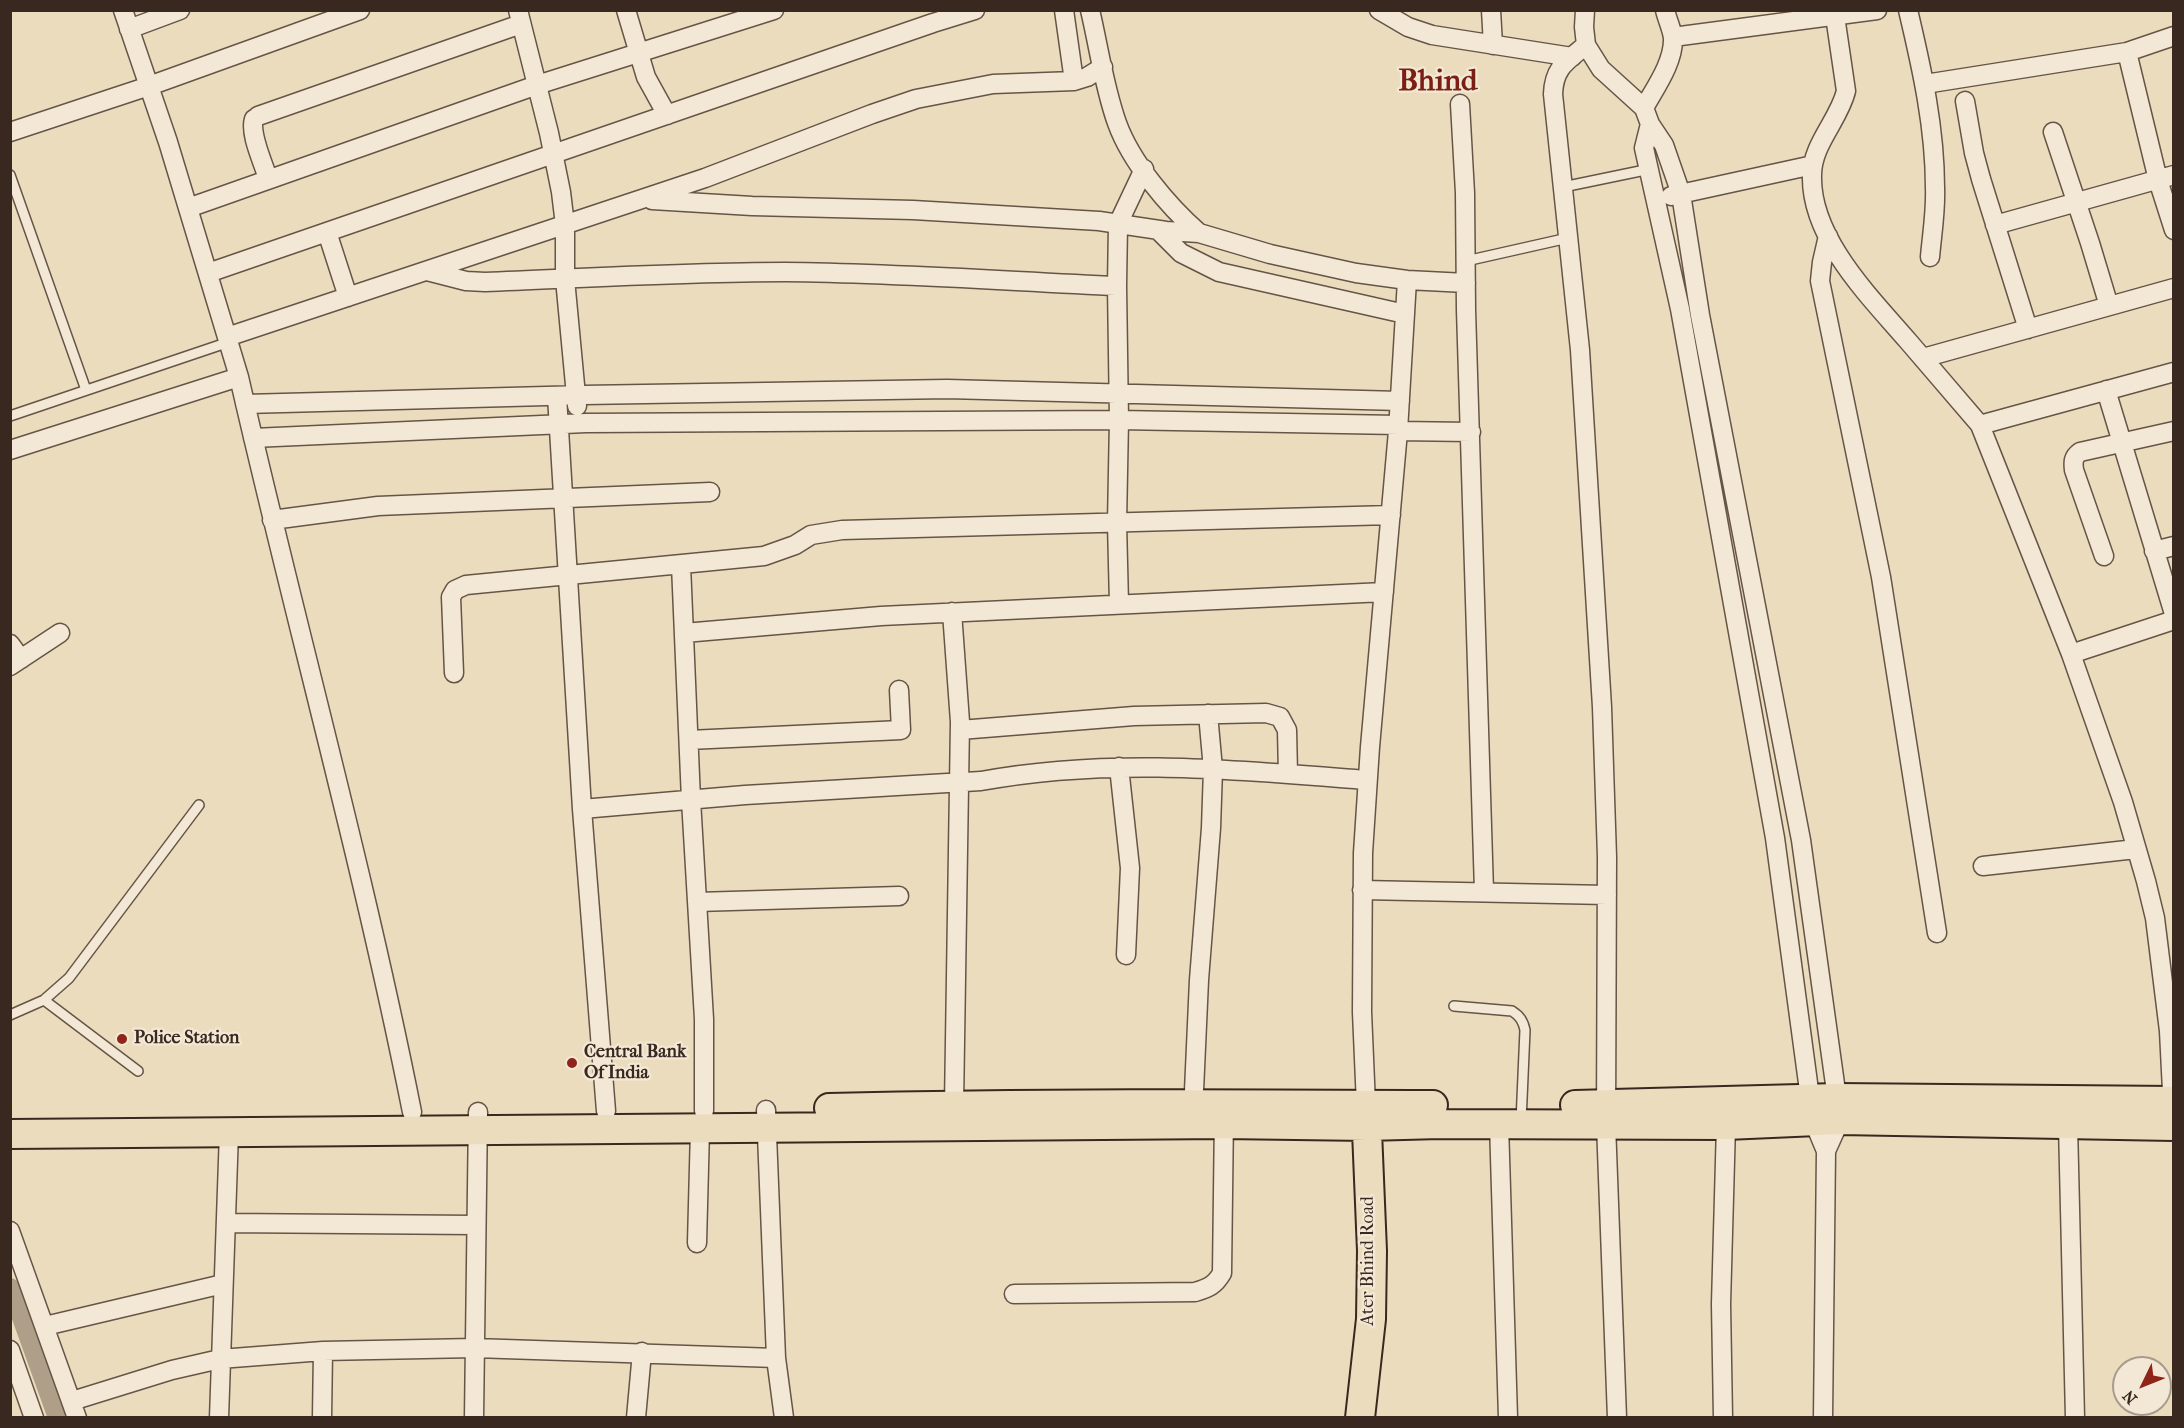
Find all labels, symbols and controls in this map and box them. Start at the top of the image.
district label: Bhind [1399,65,1477,101]
place label: Police Station [134,1028,239,1050]
marker: Police Station [115,1032,129,1046]
place label: Central Bank Of India [584,1042,686,1084]
marker: Central Bank Of India [565,1056,579,1070]
street label: Ater Bhind Road [1358,1196,1380,1326]
north arrow [2112,1356,2172,1416]
text: N [2119,1386,2141,1408]

